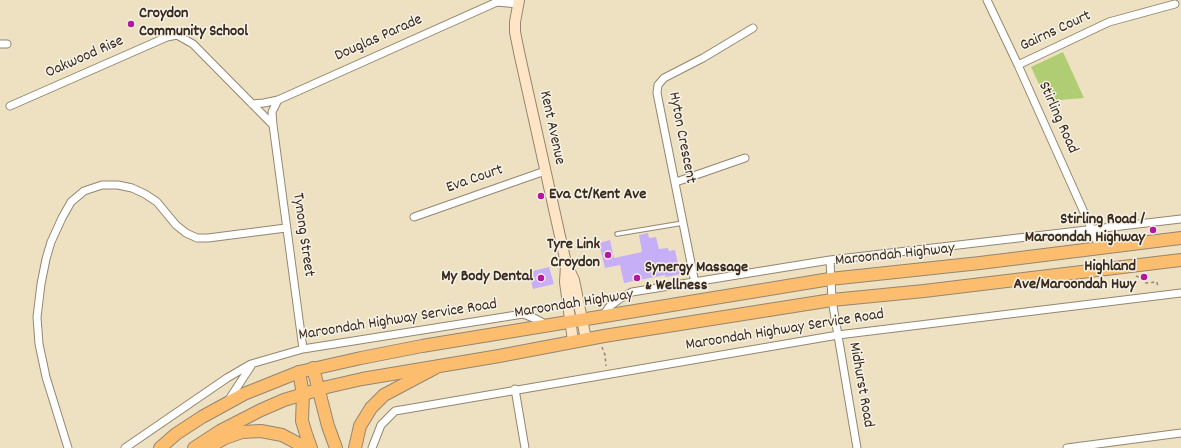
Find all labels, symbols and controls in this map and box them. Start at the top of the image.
place label: Croydon Community School [139,5,248,43]
street label: Gairns Court [1018,7,1094,57]
street label: Douglas Parade [332,11,426,67]
marker: Croydon Community School [126,19,136,29]
street label: Oakwood Rise [43,32,127,84]
street label: Stirling Road [1033,79,1081,157]
street label: Kent Avenue [534,89,568,167]
street label: Hyton Crescent [663,90,699,186]
street label: Eva Court [444,161,506,199]
place label: Eva Ct/Kent Ave [549,186,646,206]
marker: Eva Ct/Kent Ave [536,191,546,201]
street label: Tynong Street [287,192,317,278]
place label: Stirling Road / Maroondah Highway [1025,211,1145,249]
marker: Stirling Road / Maroondah Highway [1148,225,1158,235]
place label: Tyre Link Croydon [547,236,600,274]
street label: Maroondah Highway [834,240,956,272]
marker: Tyre Link Croydon [603,250,613,260]
place label: Highland Ave/Maroondah Hwy [1014,258,1136,296]
place label: Synergy Massage & Wellness [645,259,748,297]
place label: My Body Dental [441,268,533,288]
marker: Highland Ave/Maroondah Hwy [1139,272,1149,282]
marker: My Body Dental [536,273,546,283]
marker: Synergy Massage & Wellness [632,273,642,283]
street label: Maroondah Highway [513,286,635,324]
street label: Maroondah Highway Service Road [297,296,499,346]
street label: Maroondah Highway Service Road [684,306,886,356]
street label: Midhurst Road [843,341,877,429]

